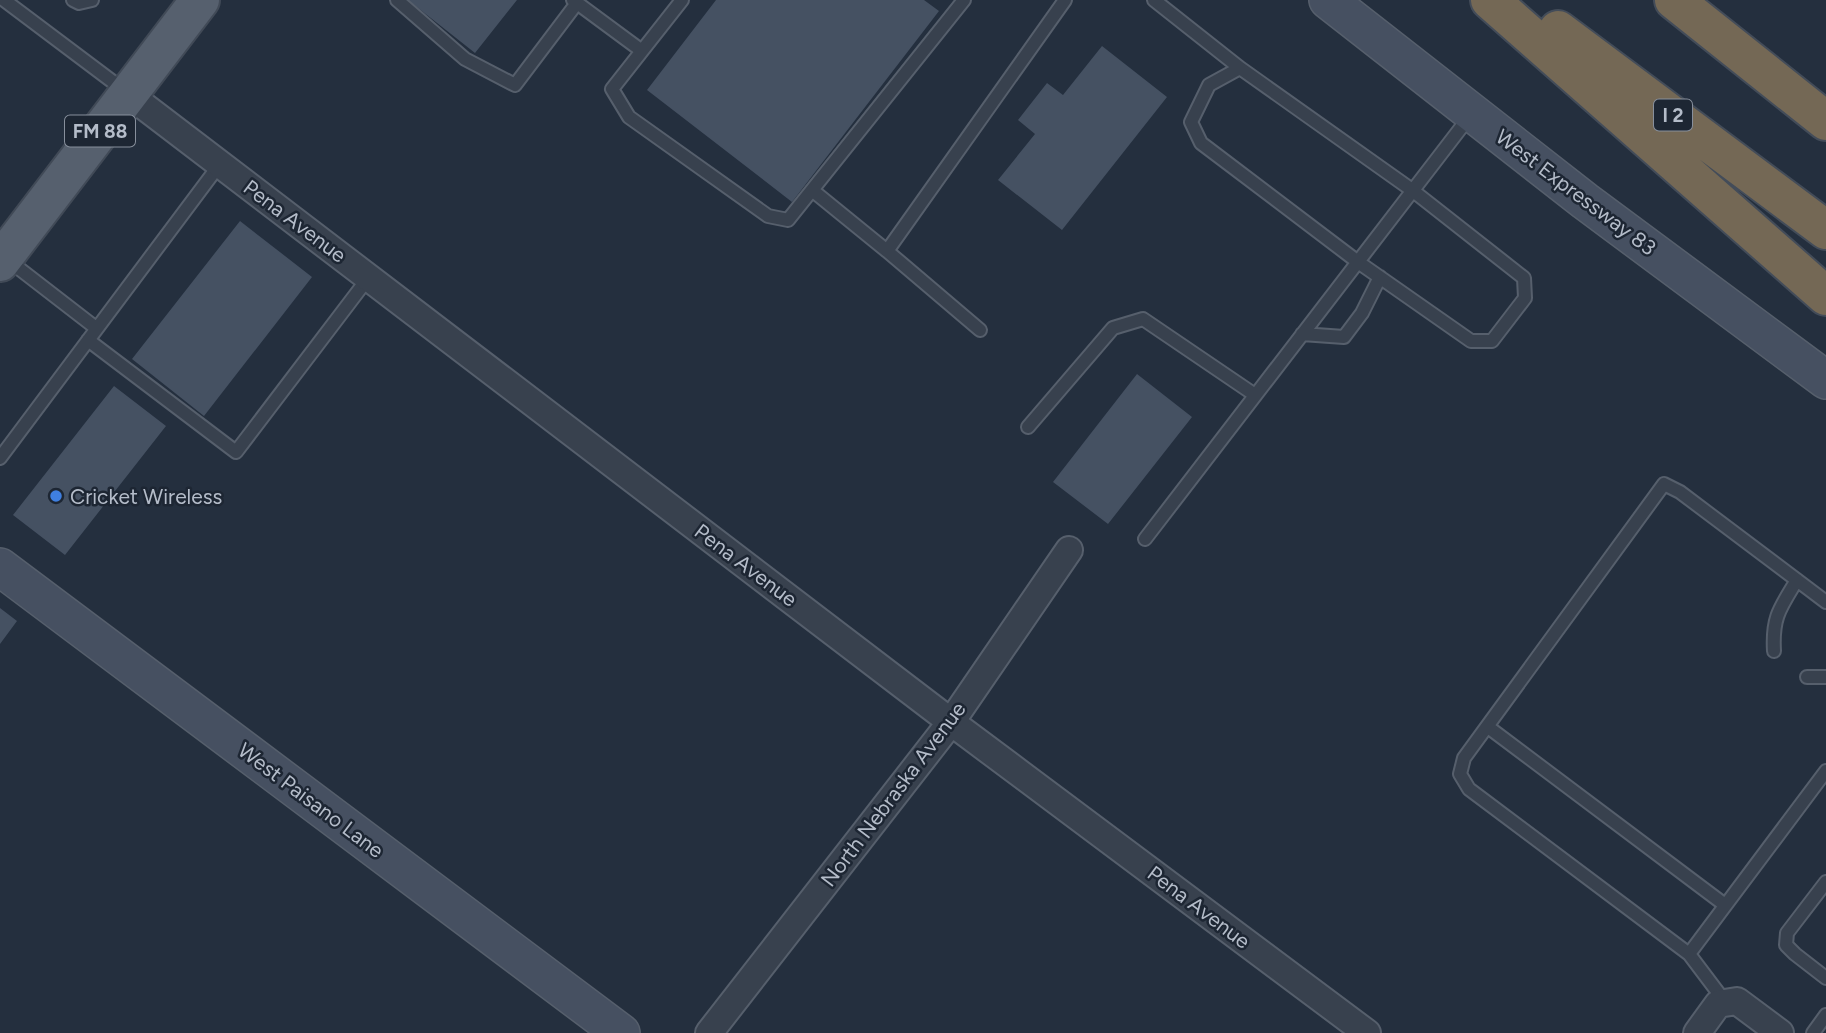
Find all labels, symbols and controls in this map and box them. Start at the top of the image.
road number: I 2 [1654,99,1692,130]
road number: FM 88 [65,116,135,146]
street label: West Expressway 83 [1491,124,1661,260]
street label: Pena Avenue [239,174,351,268]
place label: Cricket Wireless [70,484,222,509]
marker: Cricket Wireless [48,488,64,504]
street label: Pena Avenue [690,518,802,612]
street label: North Nebraska Avenue [815,697,971,891]
street label: West Paisano Lane [233,737,389,863]
street label: Pena Avenue [1143,860,1255,954]

